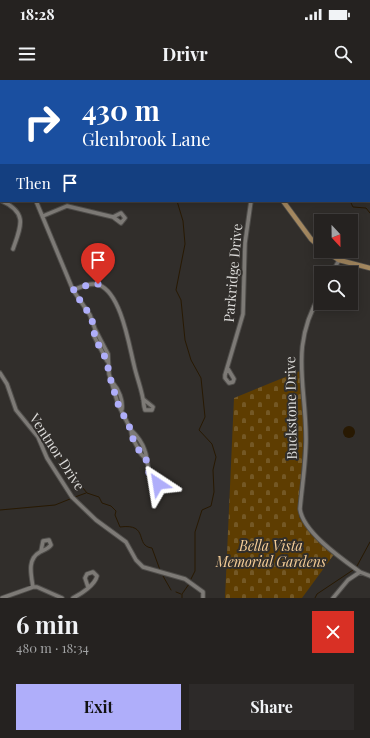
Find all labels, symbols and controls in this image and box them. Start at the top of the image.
text: 18:28 [20,4,55,24]
text: Drivr [162,42,208,66]
icon: menu [16,43,38,65]
icon: search [332,43,354,65]
text: 430 m [82,91,160,128]
icon: right [16,96,68,148]
text: Glenbrook Lane [82,127,210,151]
icon: arrive [59,172,81,194]
text: Then [16,173,51,193]
north arrow [314,214,358,258]
map controls [314,214,358,310]
street label: Parkridge Drive [219,223,246,323]
pin [81,243,115,284]
icon: arrive [87,249,109,271]
button: search [314,266,358,310]
street label: Buckstone Drive [280,356,301,460]
street label: Ventnor Drive [25,409,89,494]
position arrow [137,463,179,505]
park label: Bella Vista Memorial Gardens [215,536,327,571]
text: 6 min [16,608,79,640]
button: close [312,611,354,653]
text: 480 m · 18:34 [16,639,89,656]
button: Exit [16,684,181,730]
button: Share [189,684,354,730]

